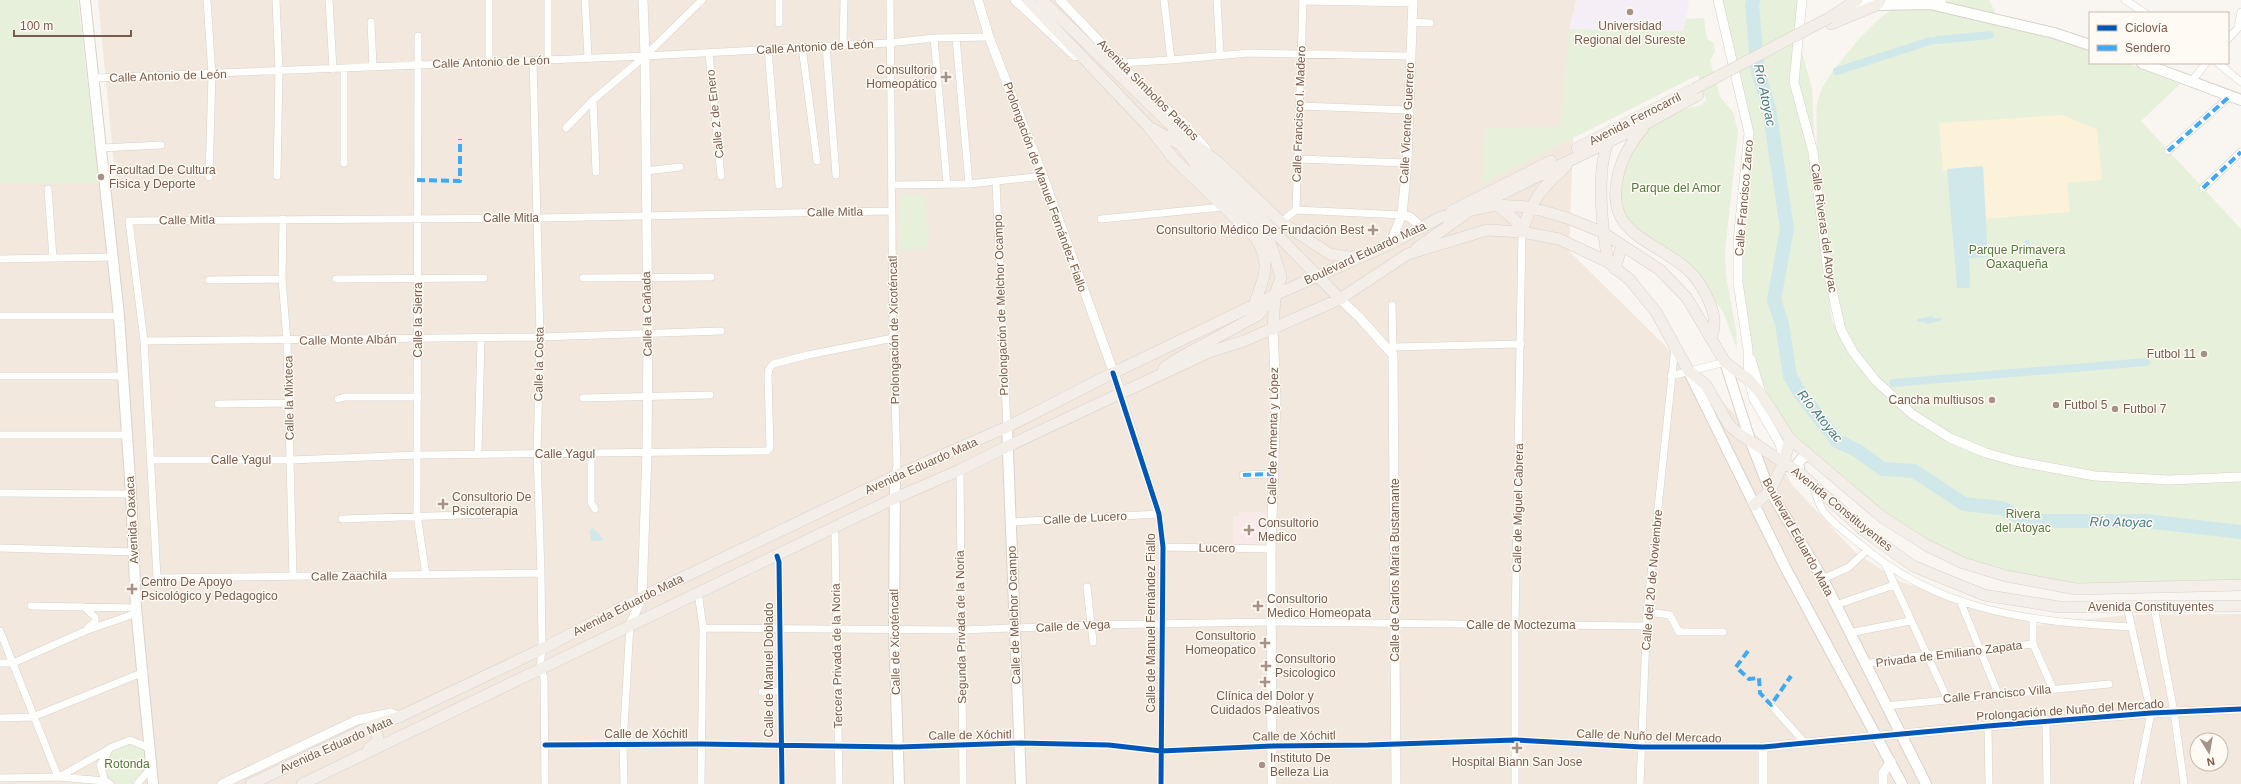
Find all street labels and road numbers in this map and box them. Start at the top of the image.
street label: Calle Antonio de León [756,37,874,57]
street label: Avenida Símbolos Patrios [1095,37,1201,143]
street label: Calle Francisco I. Madero [1290,45,1308,183]
street label: Calle Antonio de León [432,53,550,71]
street label: Calle Vicente Guerrero [1397,61,1417,184]
street label: Calle Antonio de León [109,67,227,85]
street label: Calle 2 de Enero [703,68,727,159]
street label: Prolongación de Manuel Fernández Fiallo [1000,80,1090,294]
street label: Avenida Ferrocarril [1587,90,1683,148]
street label: Calle Francisco Zarco [1732,139,1756,257]
street label: Calle Riveras del Atoyac [1808,163,1840,293]
street label: Calle Mitla [807,205,863,219]
street label: Calle Mitla [483,211,539,225]
street label: Calle Mitla [159,213,215,227]
street label: Prolongación de Melchor Ocampo [991,214,1011,396]
street label: Boulevard Eduardo Mata [1302,218,1428,287]
street label: Prolongación de Xicoténcatl [886,256,902,404]
street label: Calle la Cañada [639,271,655,357]
street label: Calle la Sierra [411,282,425,358]
street label: Calle la Costa [531,326,547,401]
street label: Calle Monte Albán [299,332,397,348]
street label: Calle la Mixteca [281,355,297,440]
street label: Calle de Armenta y López [1265,367,1281,505]
street label: Avenida Eduardo Mata [862,435,980,497]
street label: Calle de Miguel Cabrera [1510,443,1526,573]
street label: Calle Yagul [535,447,595,461]
street label: Calle Yagul [211,453,271,467]
street label: Avenida Constituyentes [1789,464,1895,554]
street label: Avenida Oaxaca [123,475,141,564]
street label: Boulevard Eduardo Mata [1760,476,1836,599]
street label: Calle de Carlos María Bustamante [1388,478,1402,662]
street label: Calle de Lucero [1043,509,1128,527]
street label: Calle del 20 de Noviembre [1639,509,1665,651]
street label: Calle de Manuel Fernández Fiallo [1144,533,1158,713]
street label: Lucero [1199,541,1236,555]
street label: Calle de Melchor Ocampo [1005,545,1023,685]
street label: Segunda Privada de la Noria [953,550,969,704]
street label: Calle Zaachila [311,568,387,584]
street label: Avenida Eduardo Mata [571,571,686,639]
street label: Tercera Privada de la Noria [829,583,845,729]
street label: Calle de Xicoténcatl [887,589,903,695]
street label: Avenida Constituyentes [2088,600,2214,614]
street label: Calle de Manuel Doblado [762,602,776,737]
street label: Calle de Vega [1035,617,1111,635]
street label: Calle de Moctezuma [1466,618,1576,632]
street label: Privada de Emiliano Zapata [1875,638,2023,670]
street label: Calle Francisco Villa [1942,682,2052,706]
street label: Prolongación de Nuño del Mercado [1976,696,2165,724]
street label: Avenida Eduardo Mata [277,714,395,776]
street label: Calle de Nuño del Mercado [1576,726,1722,746]
street label: Calle de Xóchitl [604,727,688,741]
street label: Calle de Xóchitl [928,727,1012,743]
street label: Calle de Xóchitl [1252,728,1336,744]

